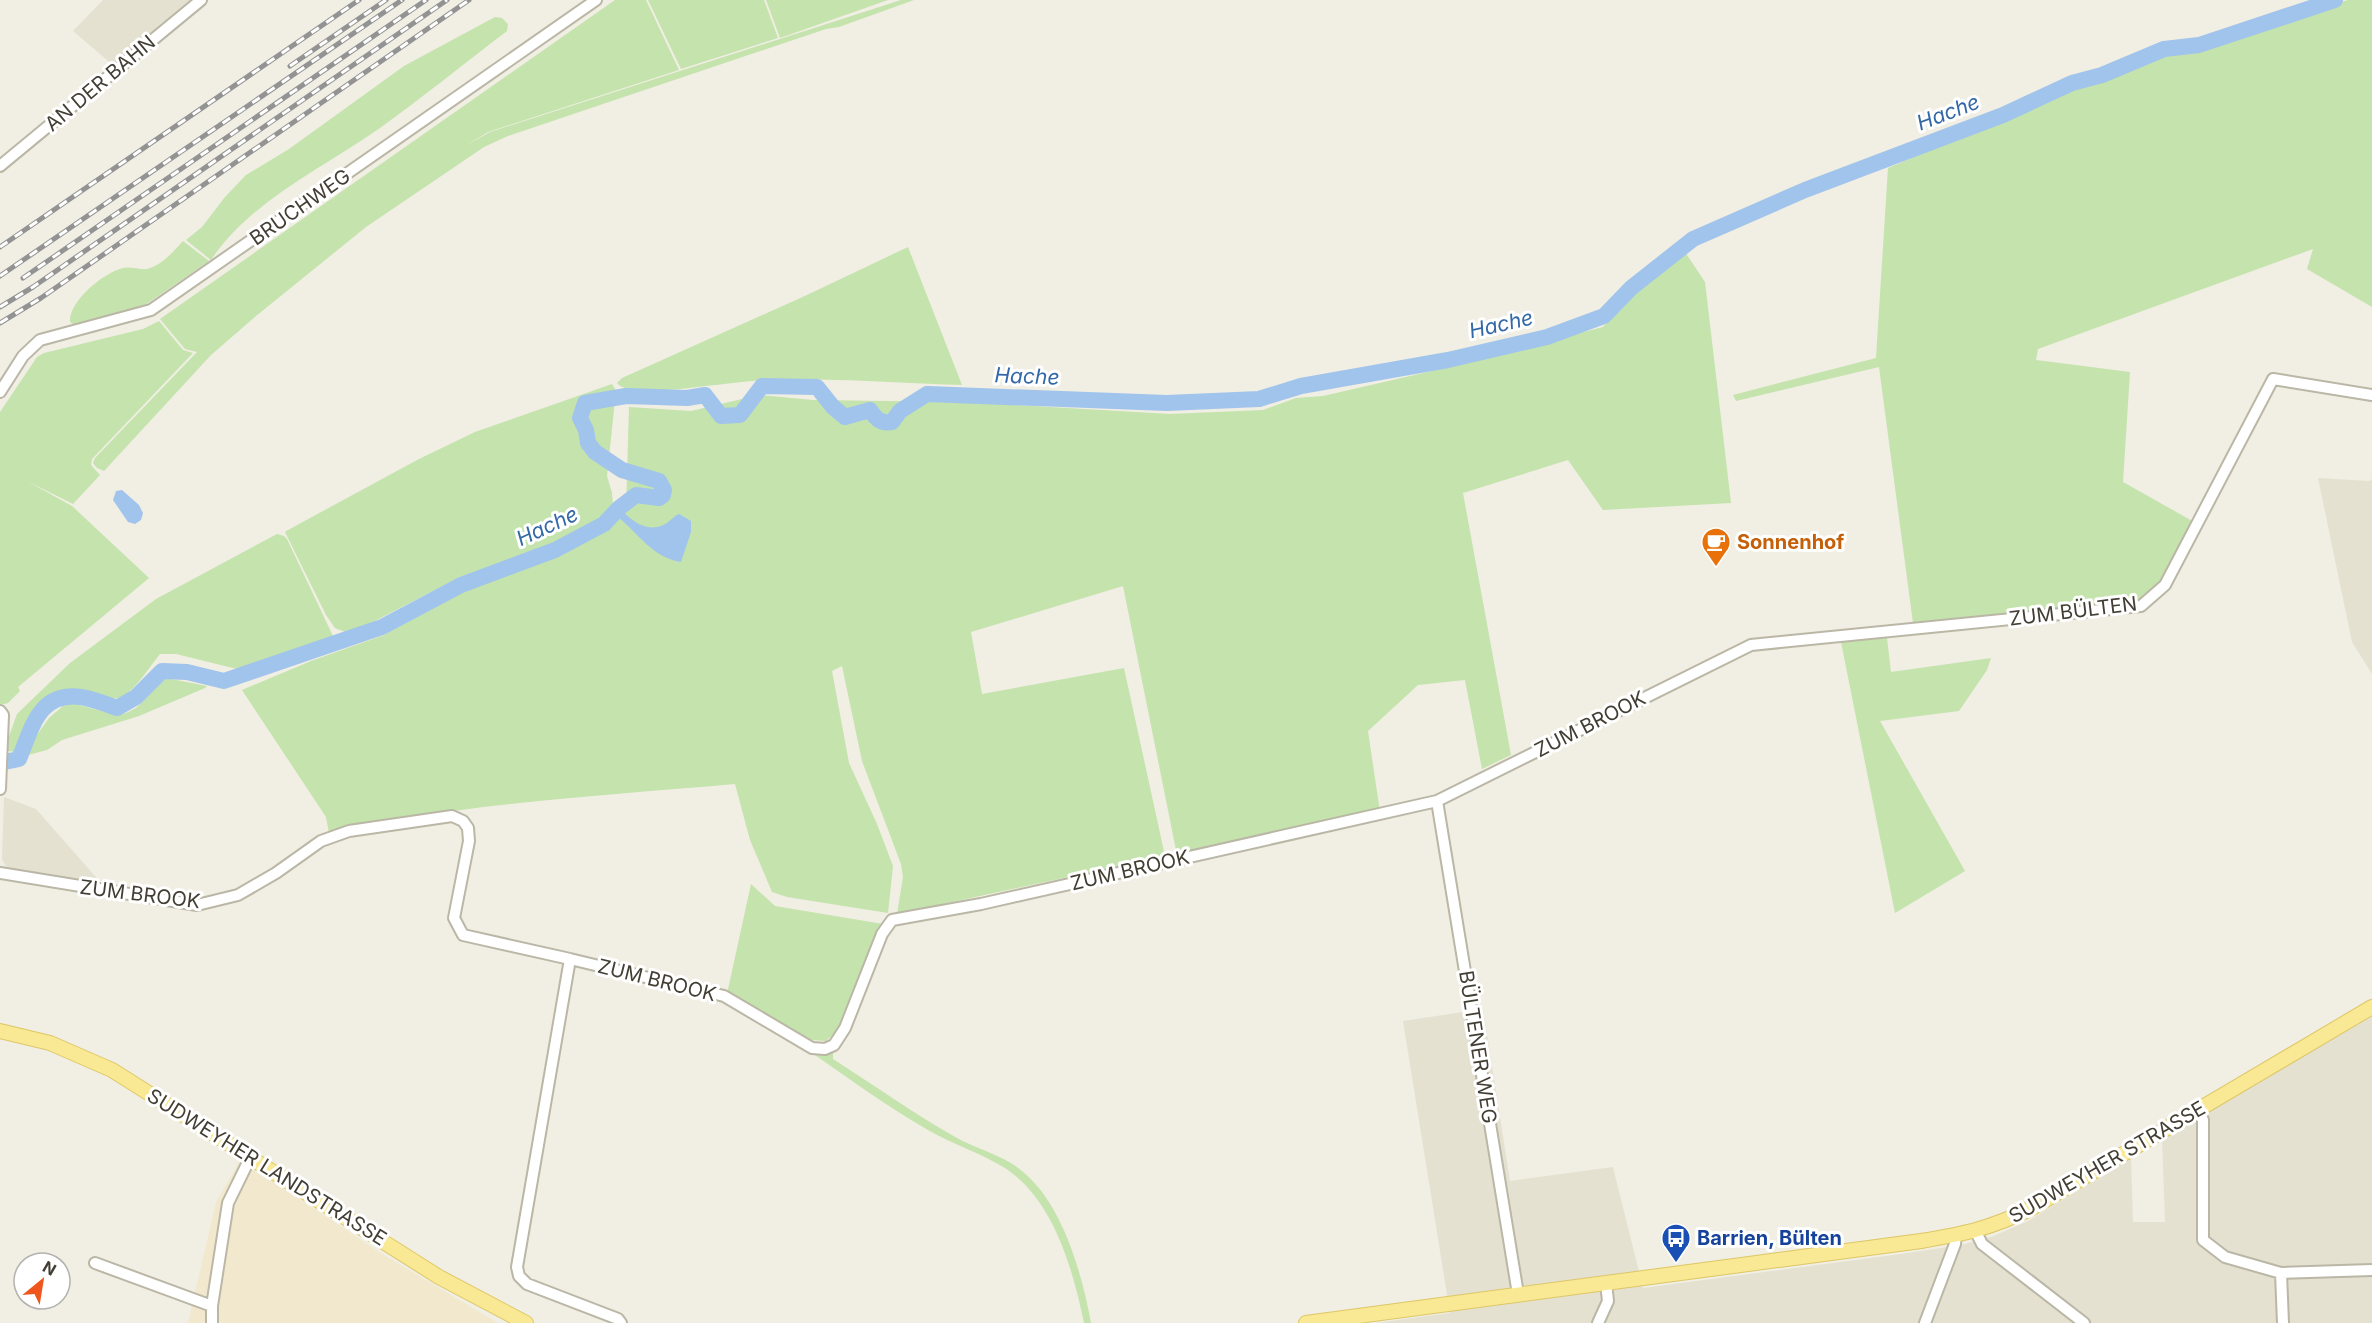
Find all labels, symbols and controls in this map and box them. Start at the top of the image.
street label: AN DER BAHN [40,30,160,136]
water label: Hache [1913,89,1983,135]
street label: BRUCHWEG [245,164,355,250]
water label: Hache [1467,305,1535,343]
water label: Hache [994,362,1060,390]
water label: Hache [512,501,582,551]
cafe icon: Sonnenhof [1700,526,1732,568]
place label: Sonnenhof [1737,530,1844,554]
street label: ZUM BÜLTEN [2008,591,2138,631]
street label: ZUM BROOK [1531,686,1649,762]
street label: ZUM BROOK [1068,845,1192,895]
street label: ZUM BROOK [78,875,202,913]
street label: ZUM BROOK [595,954,719,1006]
street label: BÜLTENER WEG [1454,969,1502,1125]
street label: SUDWEYHER LANDSTRASSE [143,1083,391,1251]
street label: SUDWEYHER STRASSE [2004,1096,2210,1228]
bus stop icon: Barrien, Bülten [1660,1222,1692,1264]
place label: Barrien, Bülten [1697,1226,1842,1250]
north arrow [12,1251,72,1311]
text: N [39,1256,60,1280]

